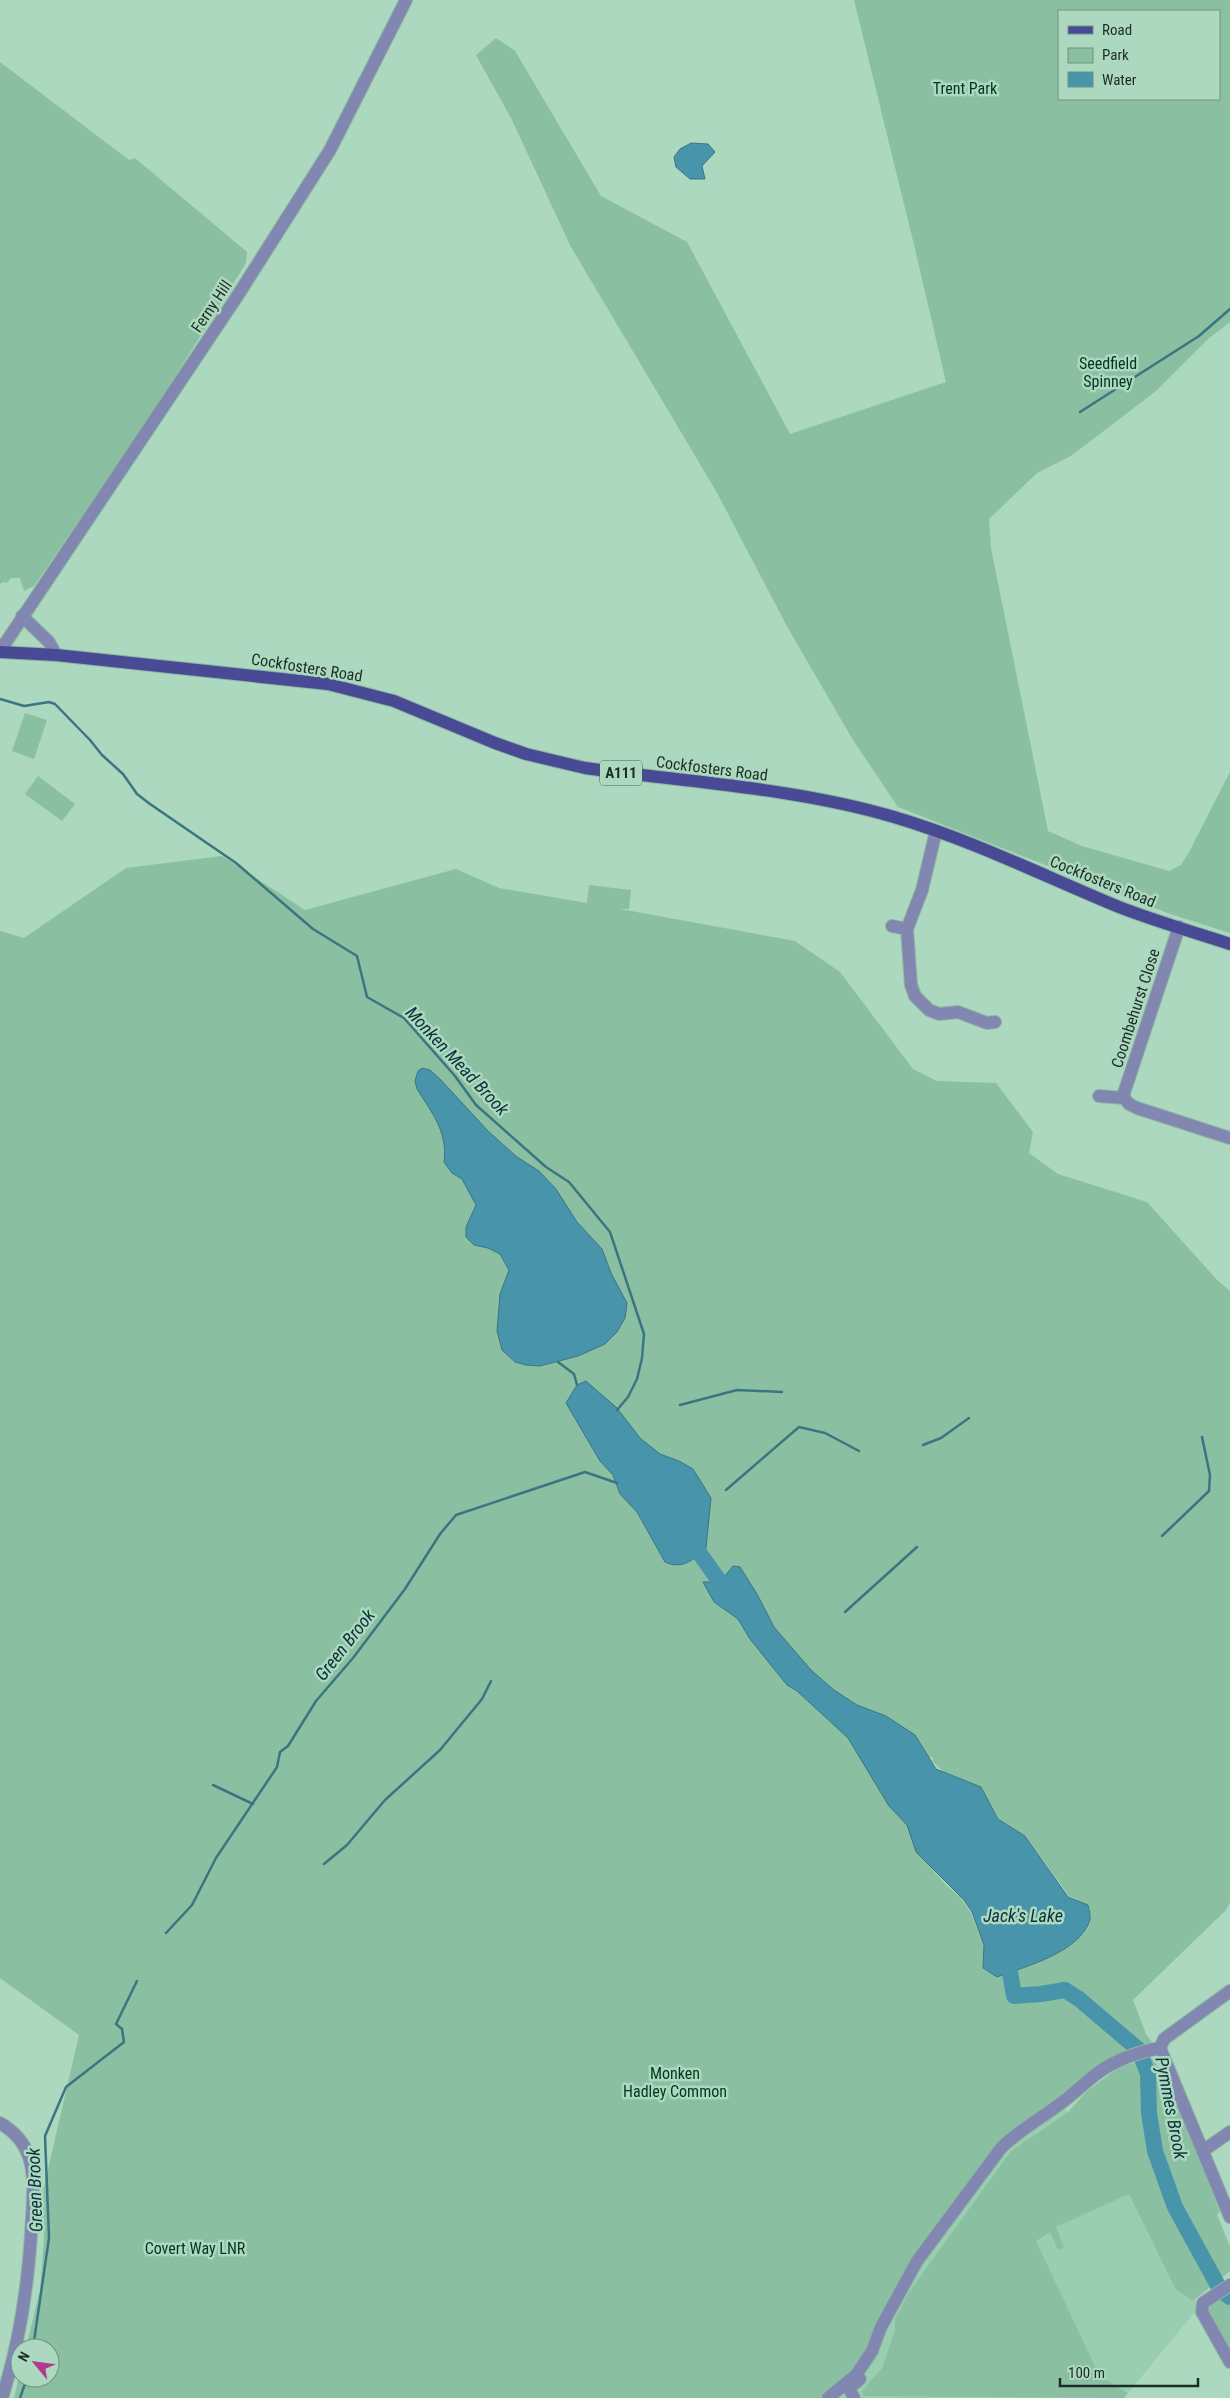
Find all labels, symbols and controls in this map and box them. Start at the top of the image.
legend [1058,10,1220,100]
text: Road [1102,21,1132,39]
text: Park [1102,46,1129,64]
text: Water [1102,71,1137,89]
park label: Trent Park [933,79,998,98]
street label: Ferny Hill [187,277,236,336]
park label: Seedfield Spinney [1079,354,1137,391]
street label: Cockfosters Road [250,649,364,686]
street label: Cockfosters Road [655,752,769,785]
road number: A111 [600,760,642,786]
street label: Cockfosters Road [1047,852,1158,911]
street label: Coombehurst Close [1107,946,1164,1070]
water label: Monken Mead Brook [401,1002,514,1120]
water label: Green Brook [310,1604,380,1684]
water label: Jack's Lake [983,1905,1063,1926]
water label: Pymmes Brook [1151,2055,1192,2162]
park label: Monken Hadley Common [623,2064,727,2101]
water label: Green Brook [22,2146,46,2233]
park label: Covert Way LNR [145,2239,246,2258]
north arrow [10,2338,60,2388]
text: N [15,2349,33,2364]
scale bar [1060,2356,1198,2388]
text: 100 m [1068,2364,1105,2382]

